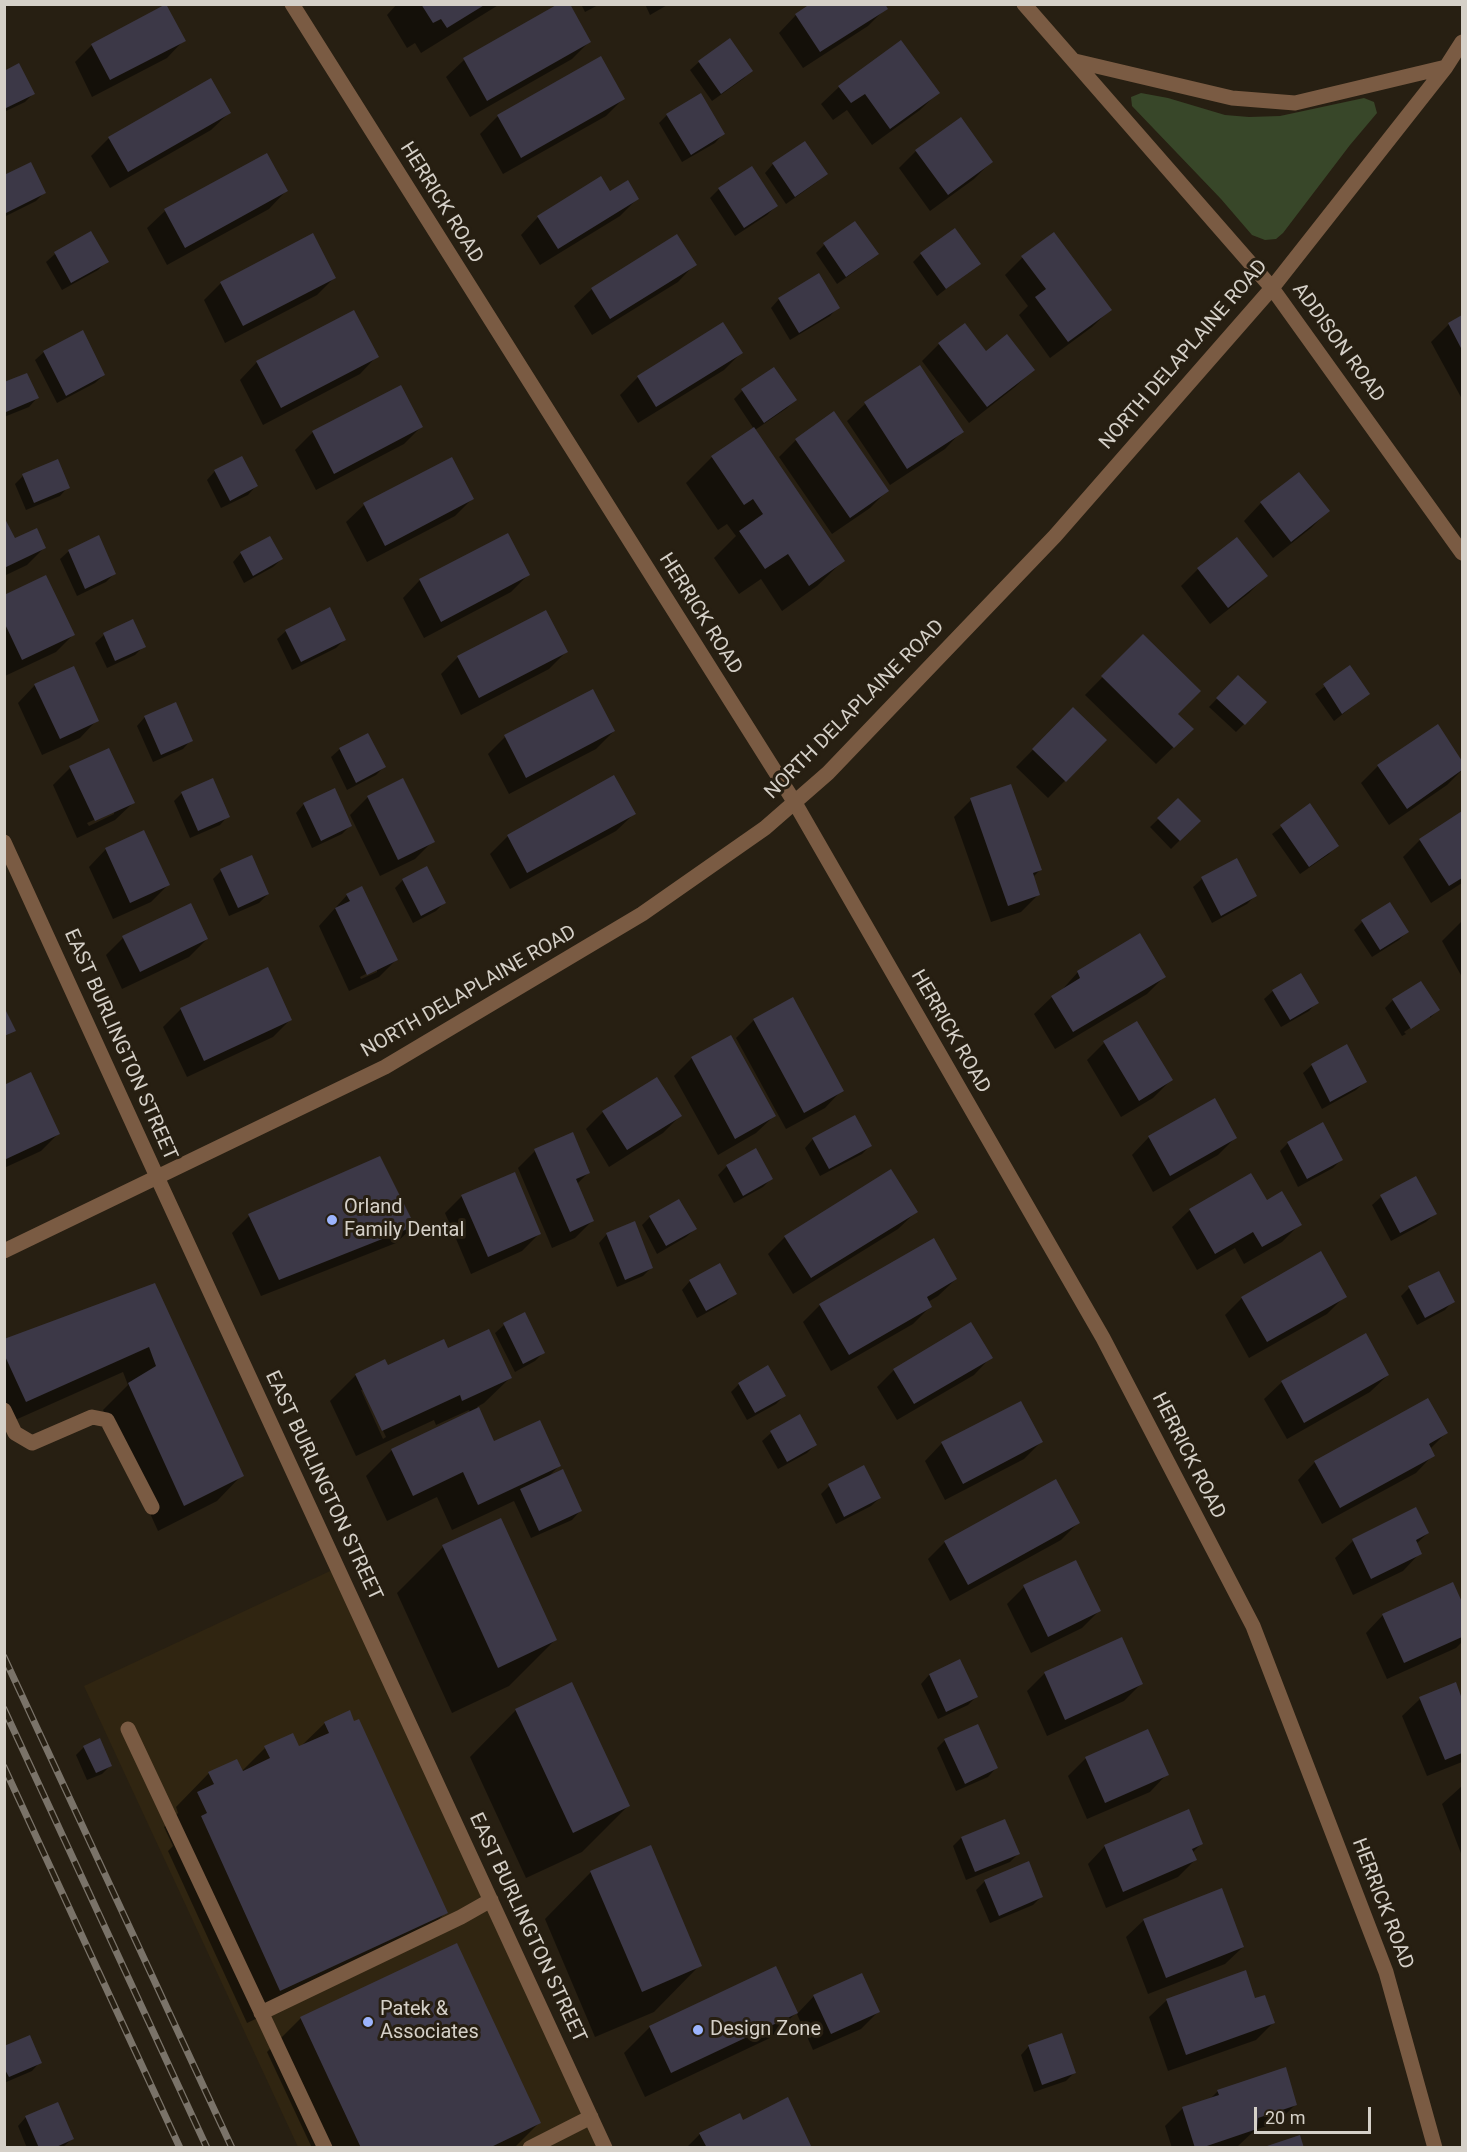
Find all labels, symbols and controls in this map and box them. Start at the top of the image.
street label: HERRICK ROAD [394,138,488,268]
street label: NORTH DELAPLAINE ROAD [1095,255,1273,455]
street label: ADDISON ROAD [1287,279,1389,407]
street label: HERRICK ROAD [653,549,747,679]
street label: NORTH DELAPLAINE ROAD [760,615,950,805]
street label: NORTH DELAPLAINE ROAD [357,921,581,1063]
street label: EAST BURLINGTON STREET [58,926,182,1164]
street label: HERRICK ROAD [905,966,995,1098]
place label: Orland Family Dental [344,1196,464,1243]
marker: Orland Family Dental [325,1213,339,1227]
street label: EAST BURLINGTON STREET [259,1367,387,1605]
street label: HERRICK ROAD [1146,1389,1230,1523]
street label: EAST BURLINGTON STREET [463,1809,591,2047]
street label: HERRICK ROAD [1346,1835,1418,1973]
place label: Patek & Associates [380,1998,479,2045]
marker: Patek & Associates [361,2015,375,2029]
place label: Design Zone [710,2018,821,2042]
marker: Design Zone [691,2023,705,2037]
scale bar [1257,2095,1374,2133]
text: 20 m [1265,2107,1305,2128]

